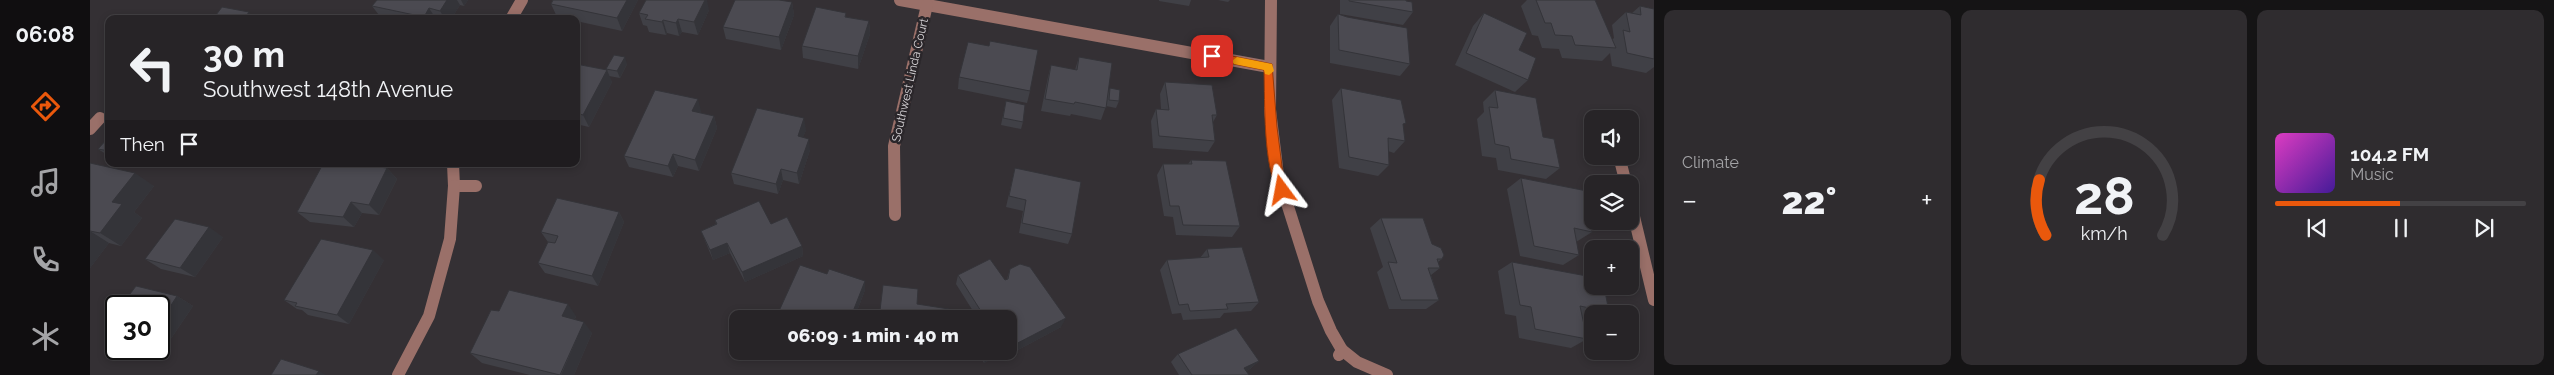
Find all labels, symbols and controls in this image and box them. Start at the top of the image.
street label: Southwest Linda Court [889,17,931,143]
text: 06:08 [15,21,75,47]
text: 30 m [203,34,285,75]
icon: left [120,35,185,100]
pin [1191,35,1233,77]
icon: arrive [1198,42,1226,70]
text: Southwest 148th Avenue [203,76,453,102]
icon: directions [28,89,63,124]
map controls [1584,110,1639,360]
button: sound [1584,110,1639,165]
icon: arrive [175,130,203,158]
text: Then [120,133,165,155]
text: 104.2 FM [2350,143,2429,165]
text: Climate [1682,153,1739,172]
position arrow [1255,163,1307,215]
icon: music [28,165,63,200]
text: 28 [2074,165,2134,226]
text: Music [2350,165,2394,184]
button: layers [1584,175,1639,230]
text: 22° [1782,178,1837,223]
text: − [1682,184,1697,217]
text: + [1921,184,1933,217]
icon: previous [2303,214,2331,242]
icon: pause [2387,214,2415,242]
icon: next [2470,214,2498,242]
text: km/h [2080,223,2128,244]
button: + [1584,240,1639,295]
icon: phone [28,242,63,277]
speed limit sign: 30 [105,295,170,360]
button: − [1584,305,1639,360]
icon: climate [28,319,63,354]
text: 06:09 · 1 min · 40 m [787,324,959,346]

